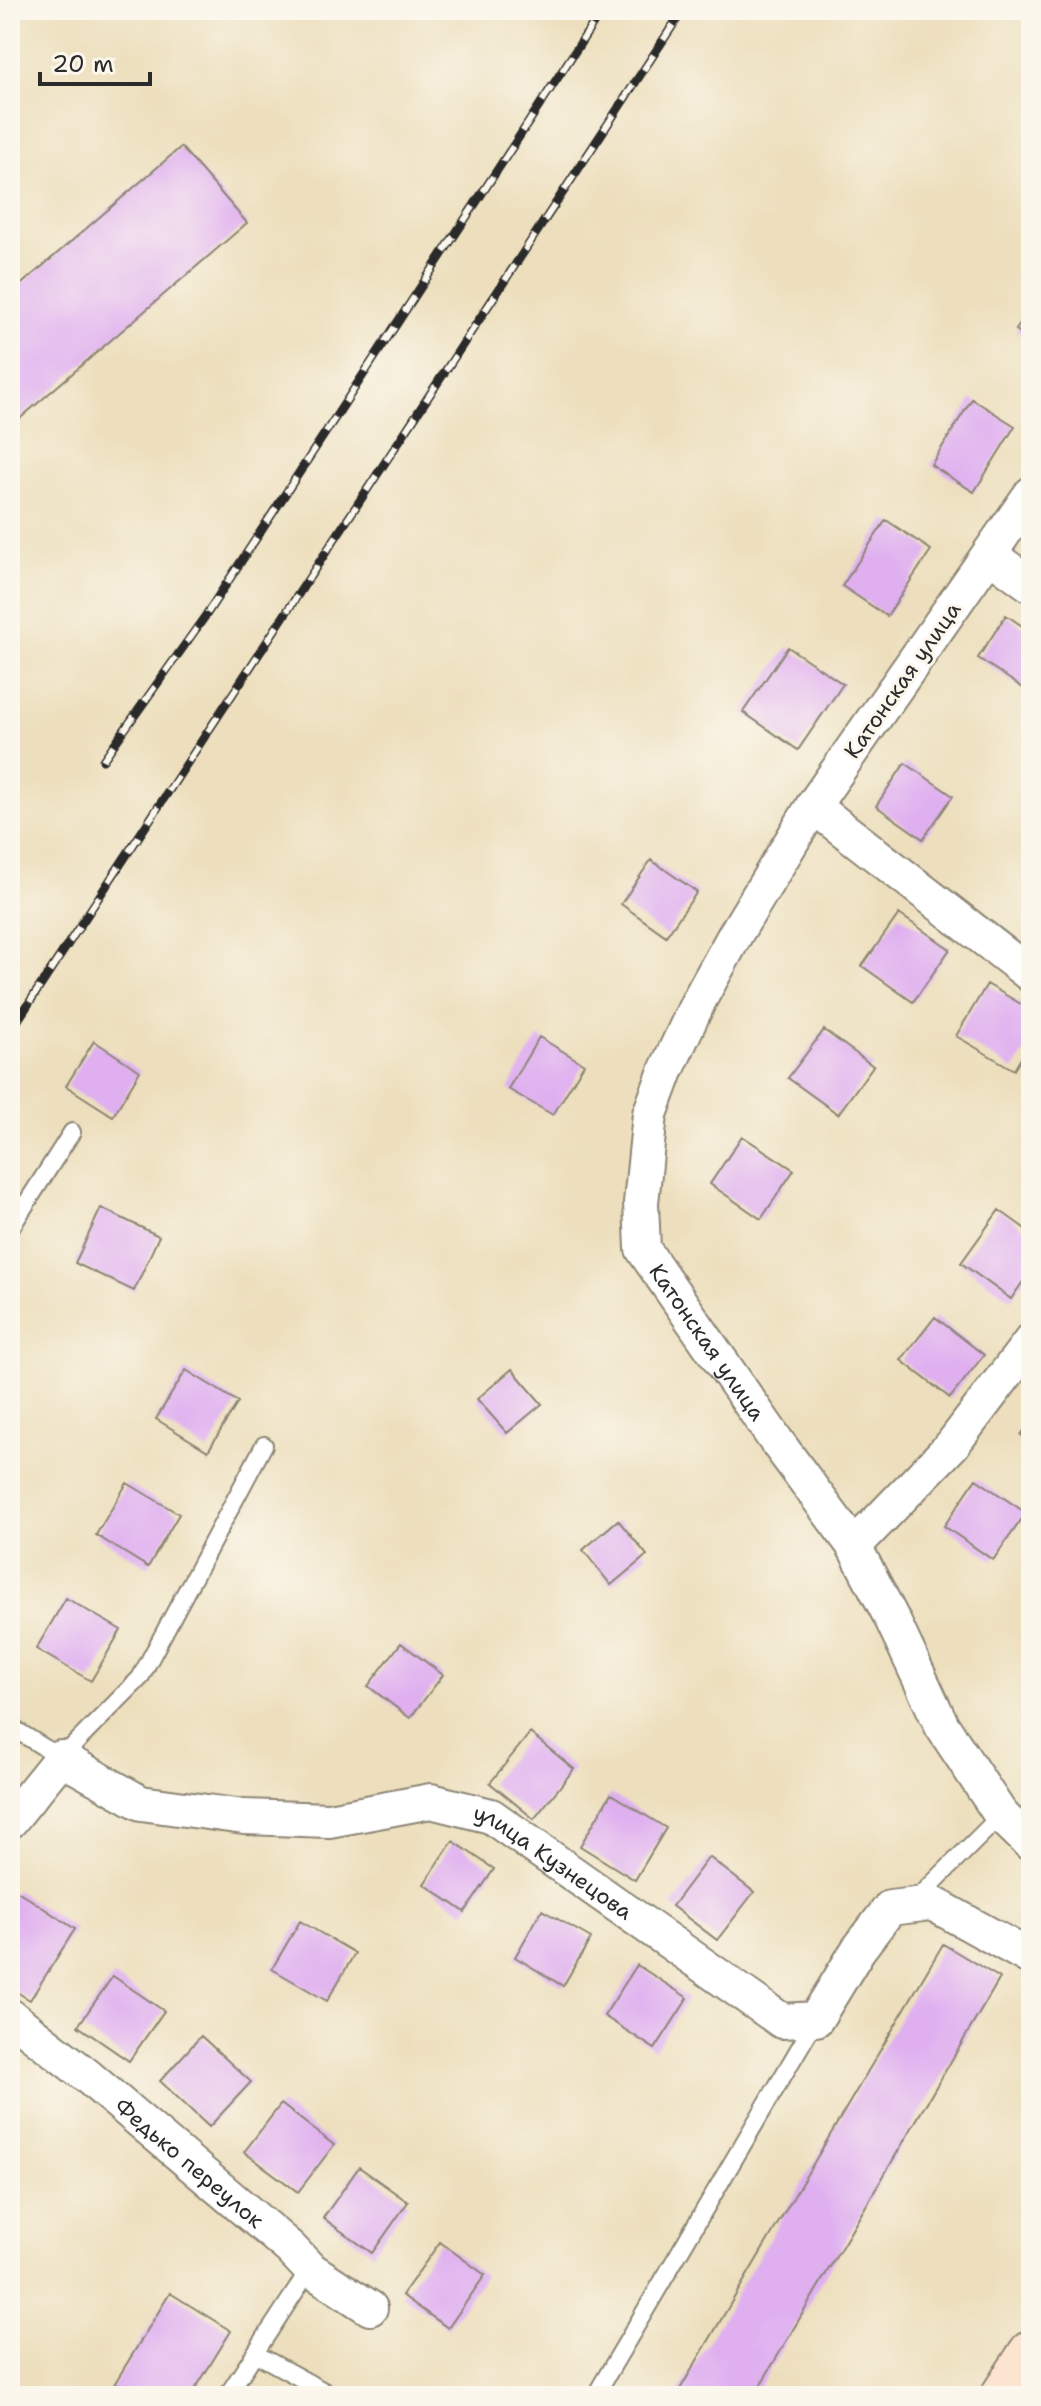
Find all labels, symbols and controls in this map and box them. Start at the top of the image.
scale bar [40,36,150,86]
text: 20 m [52,48,114,80]
street label: Катонская улица [838,596,967,764]
street label: Катонская улица [643,1258,772,1427]
street label: улица Кузнецова [470,1798,639,1927]
street label: Федько переулок [109,2092,270,2235]

